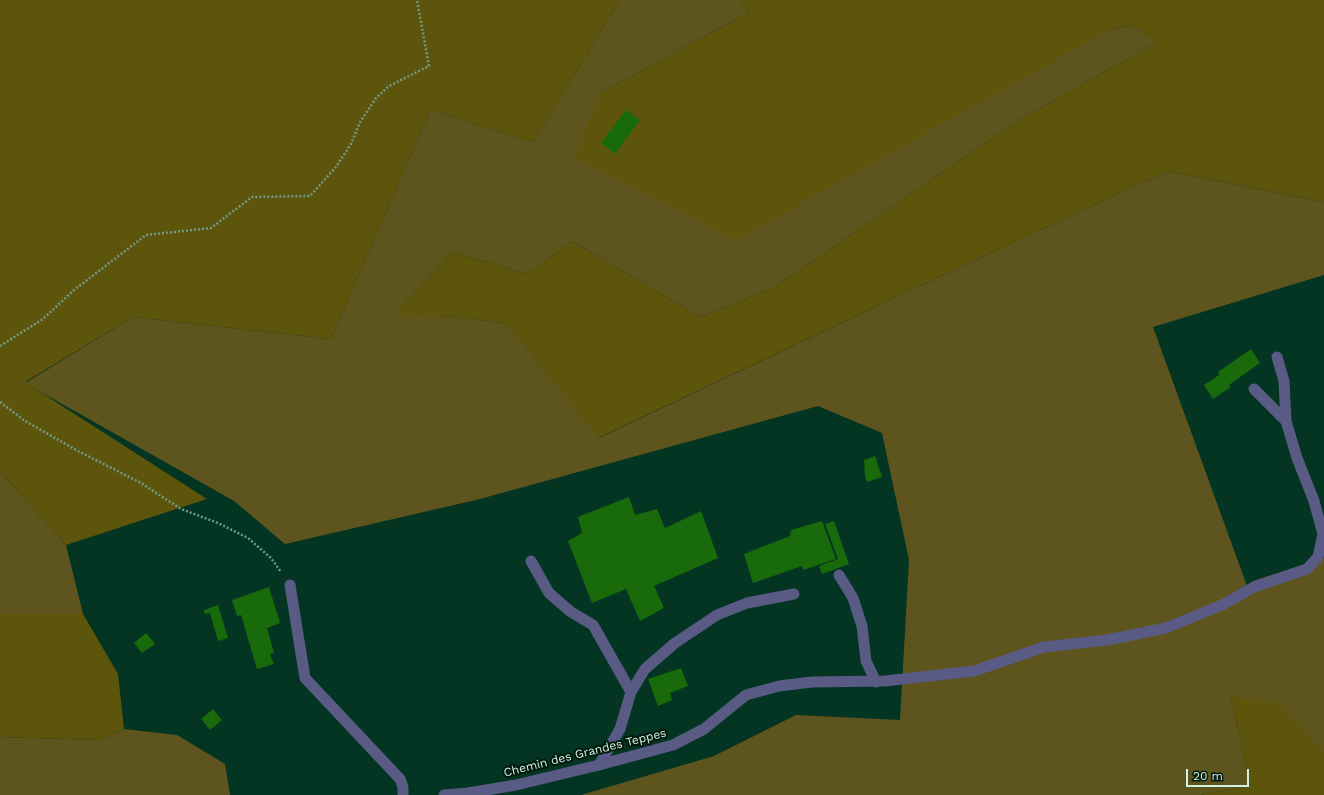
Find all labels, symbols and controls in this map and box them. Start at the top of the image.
street label: Chemin des Grandes Teppes [502,726,668,780]
scale bar [1188,761,1251,787]
text: 20 m [1193,769,1223,783]

